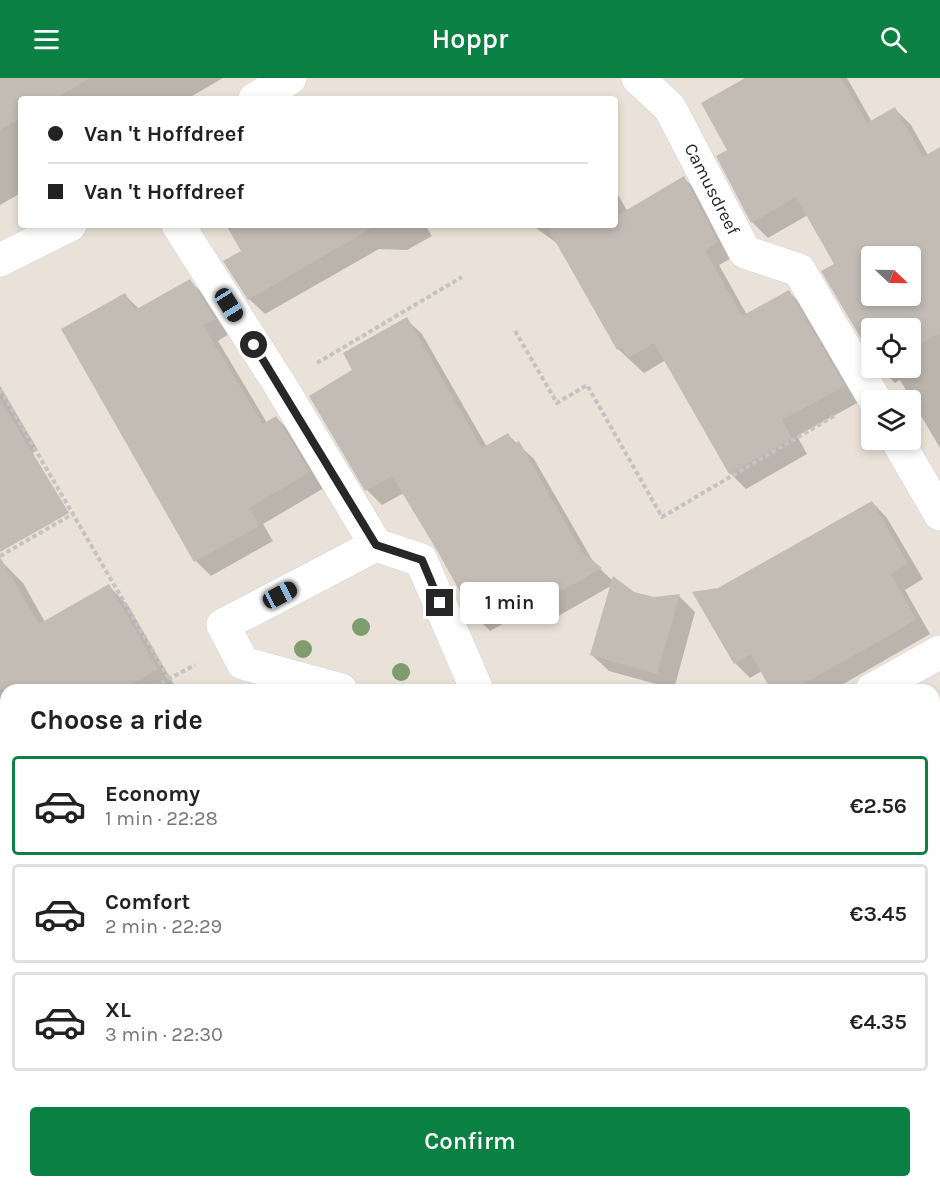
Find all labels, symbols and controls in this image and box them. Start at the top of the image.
icon: menu [30,23,63,56]
text: Hoppr [432,23,508,55]
icon: search [877,23,910,56]
text: Van 't Hoffdreef [84,121,244,147]
street label: Camusdreef [680,139,745,239]
text: Van 't Hoffdreef [84,179,244,205]
north arrow [861,246,921,306]
map controls [861,246,921,450]
car [212,285,246,325]
button: locate [861,318,921,378]
route start [240,331,267,358]
button: layers [861,390,921,450]
car [260,579,300,611]
callout: 1 min [461,582,560,624]
route end [426,589,453,616]
text: 1 min [485,591,534,614]
text: Choose a ride [30,704,203,736]
icon: car [33,779,87,833]
text: Economy [105,781,200,807]
text: €2.56 [850,793,907,819]
text: 1 min · 22:28 [105,807,218,830]
icon: car [33,887,87,941]
text: Comfort [105,889,190,915]
text: €3.45 [850,901,907,927]
text: 2 min · 22:29 [105,915,222,938]
icon: car [33,995,87,1049]
text: XL [105,997,131,1023]
text: €4.35 [850,1009,907,1035]
text: 3 min · 22:30 [105,1023,223,1046]
button: Confirm [30,1107,910,1176]

